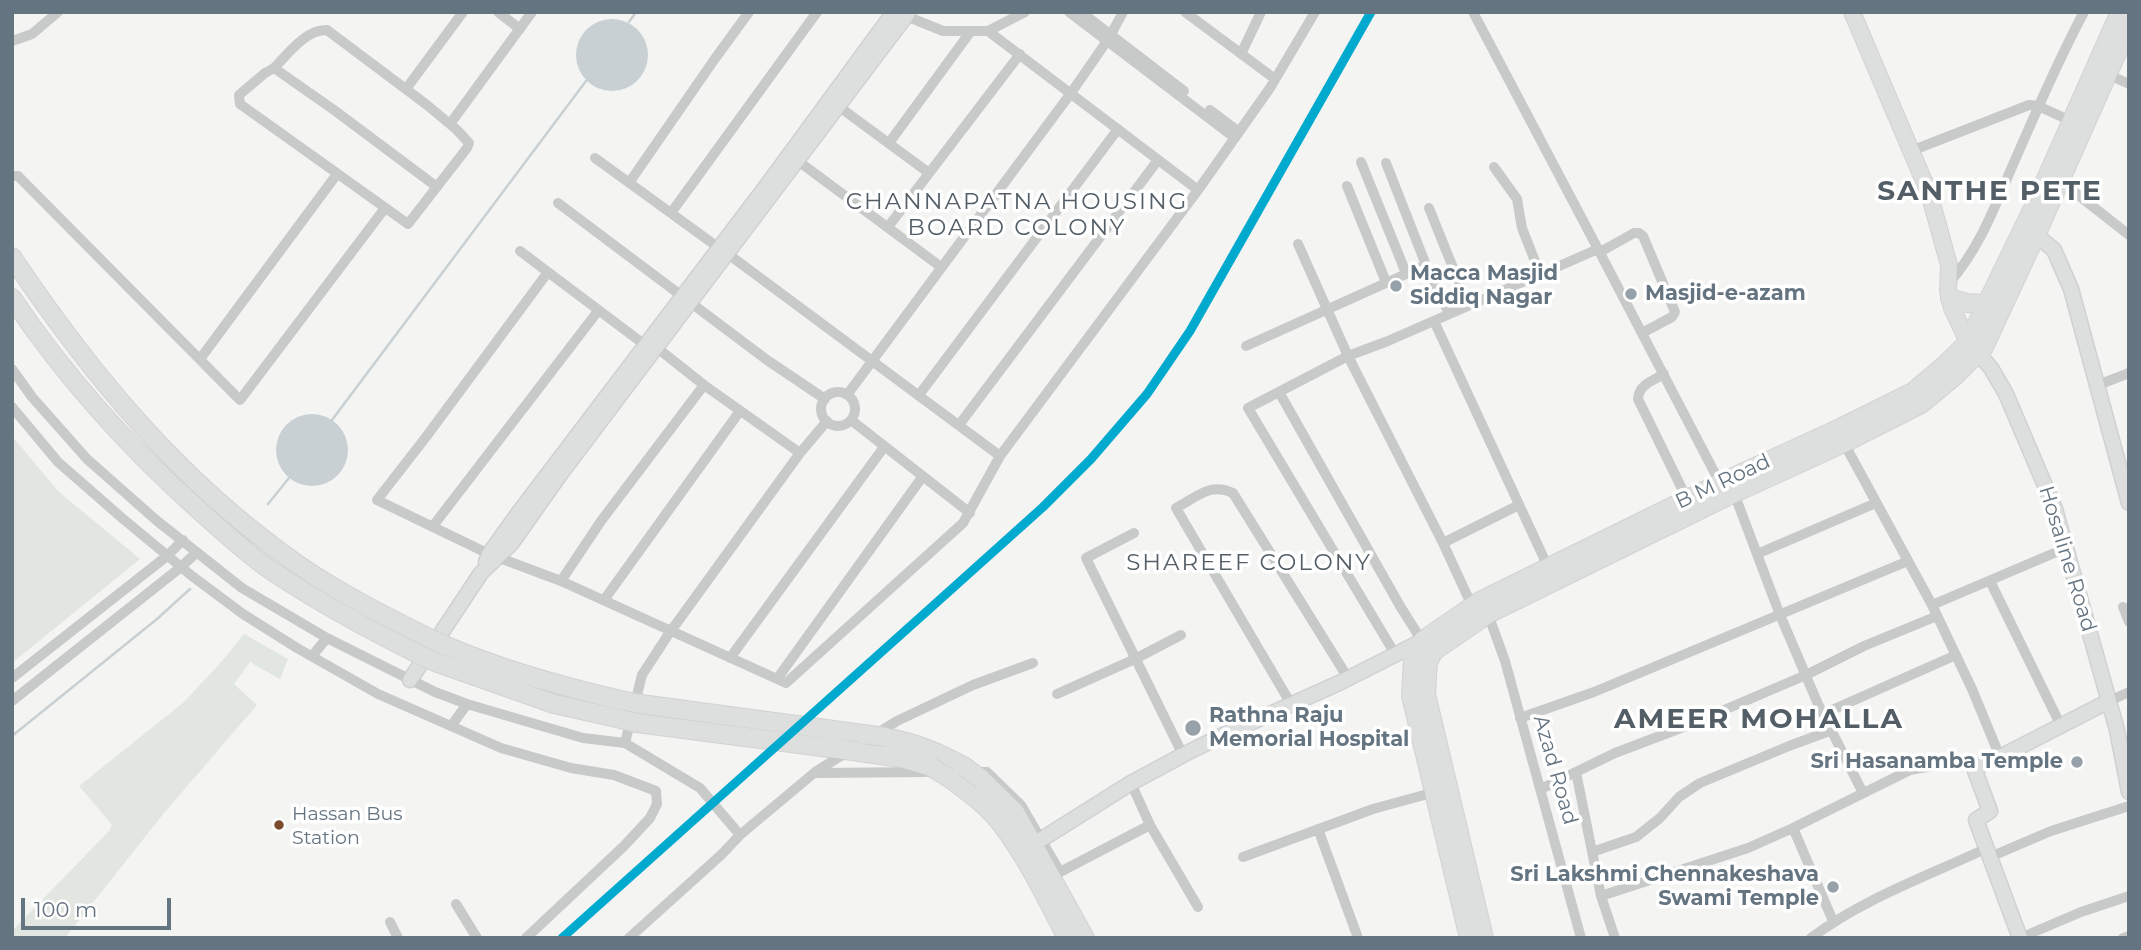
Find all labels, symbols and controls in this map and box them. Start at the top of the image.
district label: SANTHE PETE [1879,175,2101,209]
district label: CHANNAPATNA HOUSING BOARD COLONY [848,188,1186,242]
place label: Macca Masjid Siddiq Nagar [1410,261,1558,311]
marker: Macca Masjid Siddiq Nagar [1388,278,1404,294]
place label: Masjid-e-azam [1645,281,1806,307]
marker: Masjid-e-azam [1623,286,1639,302]
street label: B M Road [1672,449,1774,515]
street label: Hosaline Road [2033,483,2101,635]
district label: SHAREEF COLONY [1128,549,1370,577]
place label: Rathna Raju Memorial Hospital [1209,703,1409,753]
district label: AMEER MOHALLA [1616,703,1902,737]
street label: Azad Road [1527,712,1583,828]
marker: Rathna Raju Memorial Hospital [1183,718,1203,738]
place label: Sri Hasanamba Temple [1810,749,2063,775]
marker: Sri Hasanamba Temple [2069,754,2085,770]
place label: Hassan Bus Station [292,803,403,847]
marker: Hassan Bus Station [272,818,286,832]
place label: Sri Lakshmi Chennakeshava Swami Temple [1510,862,1819,912]
marker: Sri Lakshmi Chennakeshava Swami Temple [1825,879,1841,895]
scale bar [24,884,175,928]
text: 100 m [34,897,97,922]

